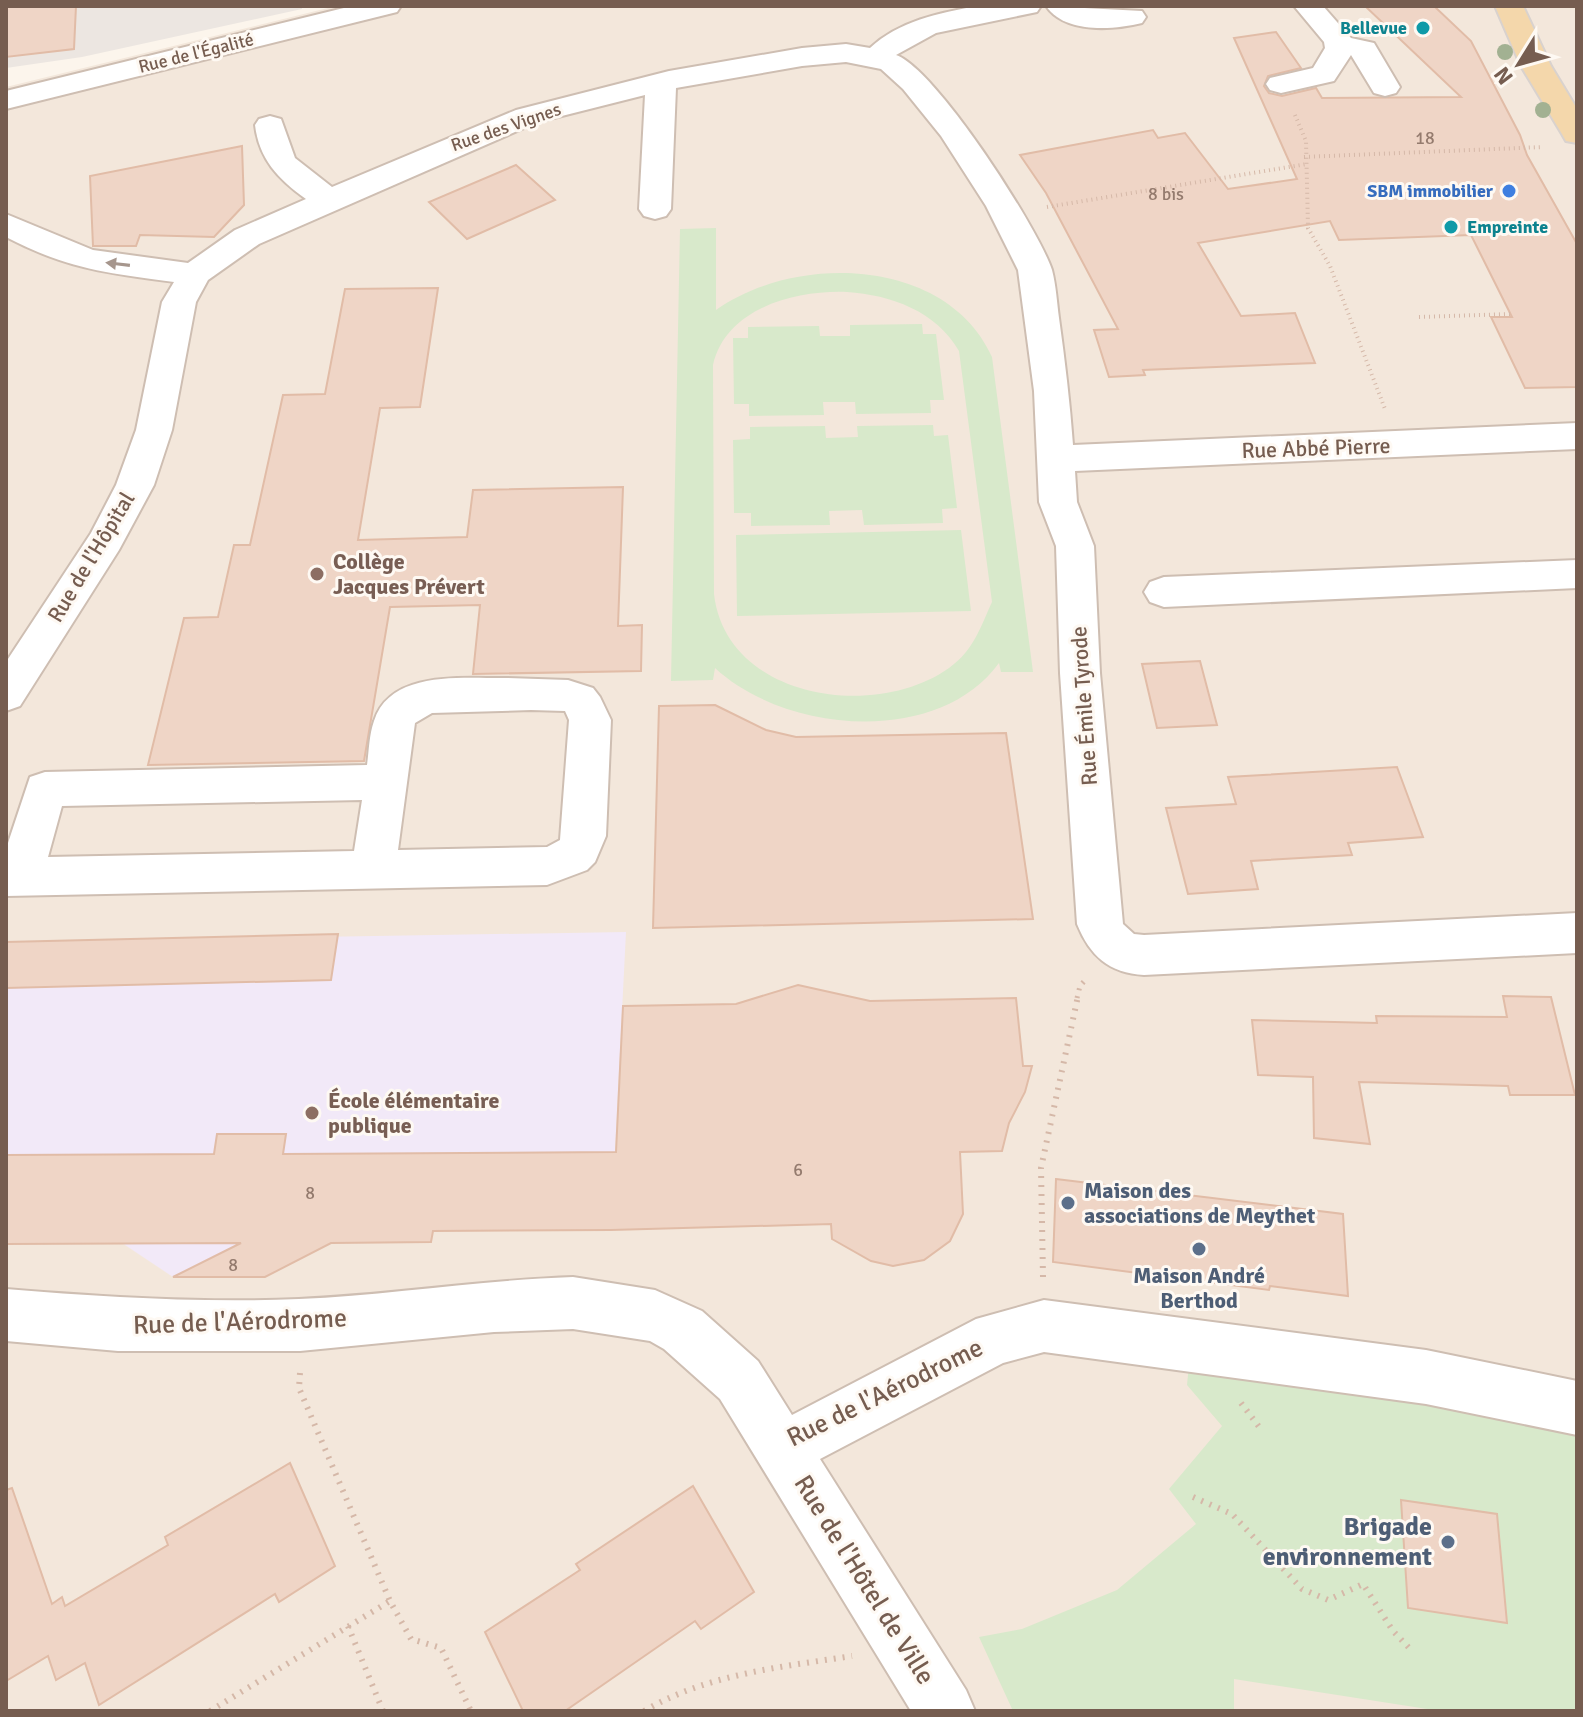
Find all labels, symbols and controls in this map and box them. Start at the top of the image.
place label: Bellevue [1340,17,1407,39]
marker: Bellevue [1414,19,1432,37]
north arrow [1479,24,1559,104]
street label: Rue de l'Égalité [136,28,256,78]
text: N [1488,61,1519,90]
street label: Rue des Vignes [448,98,564,156]
house number: 18 [1415,127,1435,149]
place label: SBM immobilier [1367,180,1494,202]
marker: SBM immobilier [1500,182,1518,200]
house number: 8 bis [1148,183,1184,205]
place label: Empreinte [1467,216,1548,238]
marker: Empreinte [1442,218,1460,236]
one-way arrow [105,257,130,270]
street label: Rue Abbé Pierre [1241,432,1391,464]
street label: Rue de l'Hôpital [41,487,141,627]
place label: Collège Jacques Prévert [333,548,485,600]
marker: Collège Jacques Prévert [308,565,326,583]
street label: Rue Émile Tyrode [1065,625,1103,787]
place label: École élémentaire publique [328,1087,499,1139]
marker: École élémentaire publique [303,1104,321,1122]
house number: 6 [793,1159,803,1181]
place label: Maison des associations de Meythet [1084,1177,1315,1229]
house number: 8 [305,1182,315,1204]
marker: Maison des associations de Meythet [1059,1194,1077,1212]
marker: Maison André Berthod [1190,1240,1208,1258]
house number: 8 [228,1254,238,1276]
place label: Maison André Berthod [1133,1262,1265,1314]
street label: Rue de l'Aérodrome [132,1302,348,1342]
street label: Rue de l'Aérodrome [782,1332,988,1454]
street label: Rue de l'Hôtel de Ville [787,1469,941,1691]
place label: Brigade environnement [1263,1511,1432,1573]
marker: Brigade environnement [1439,1533,1457,1551]

